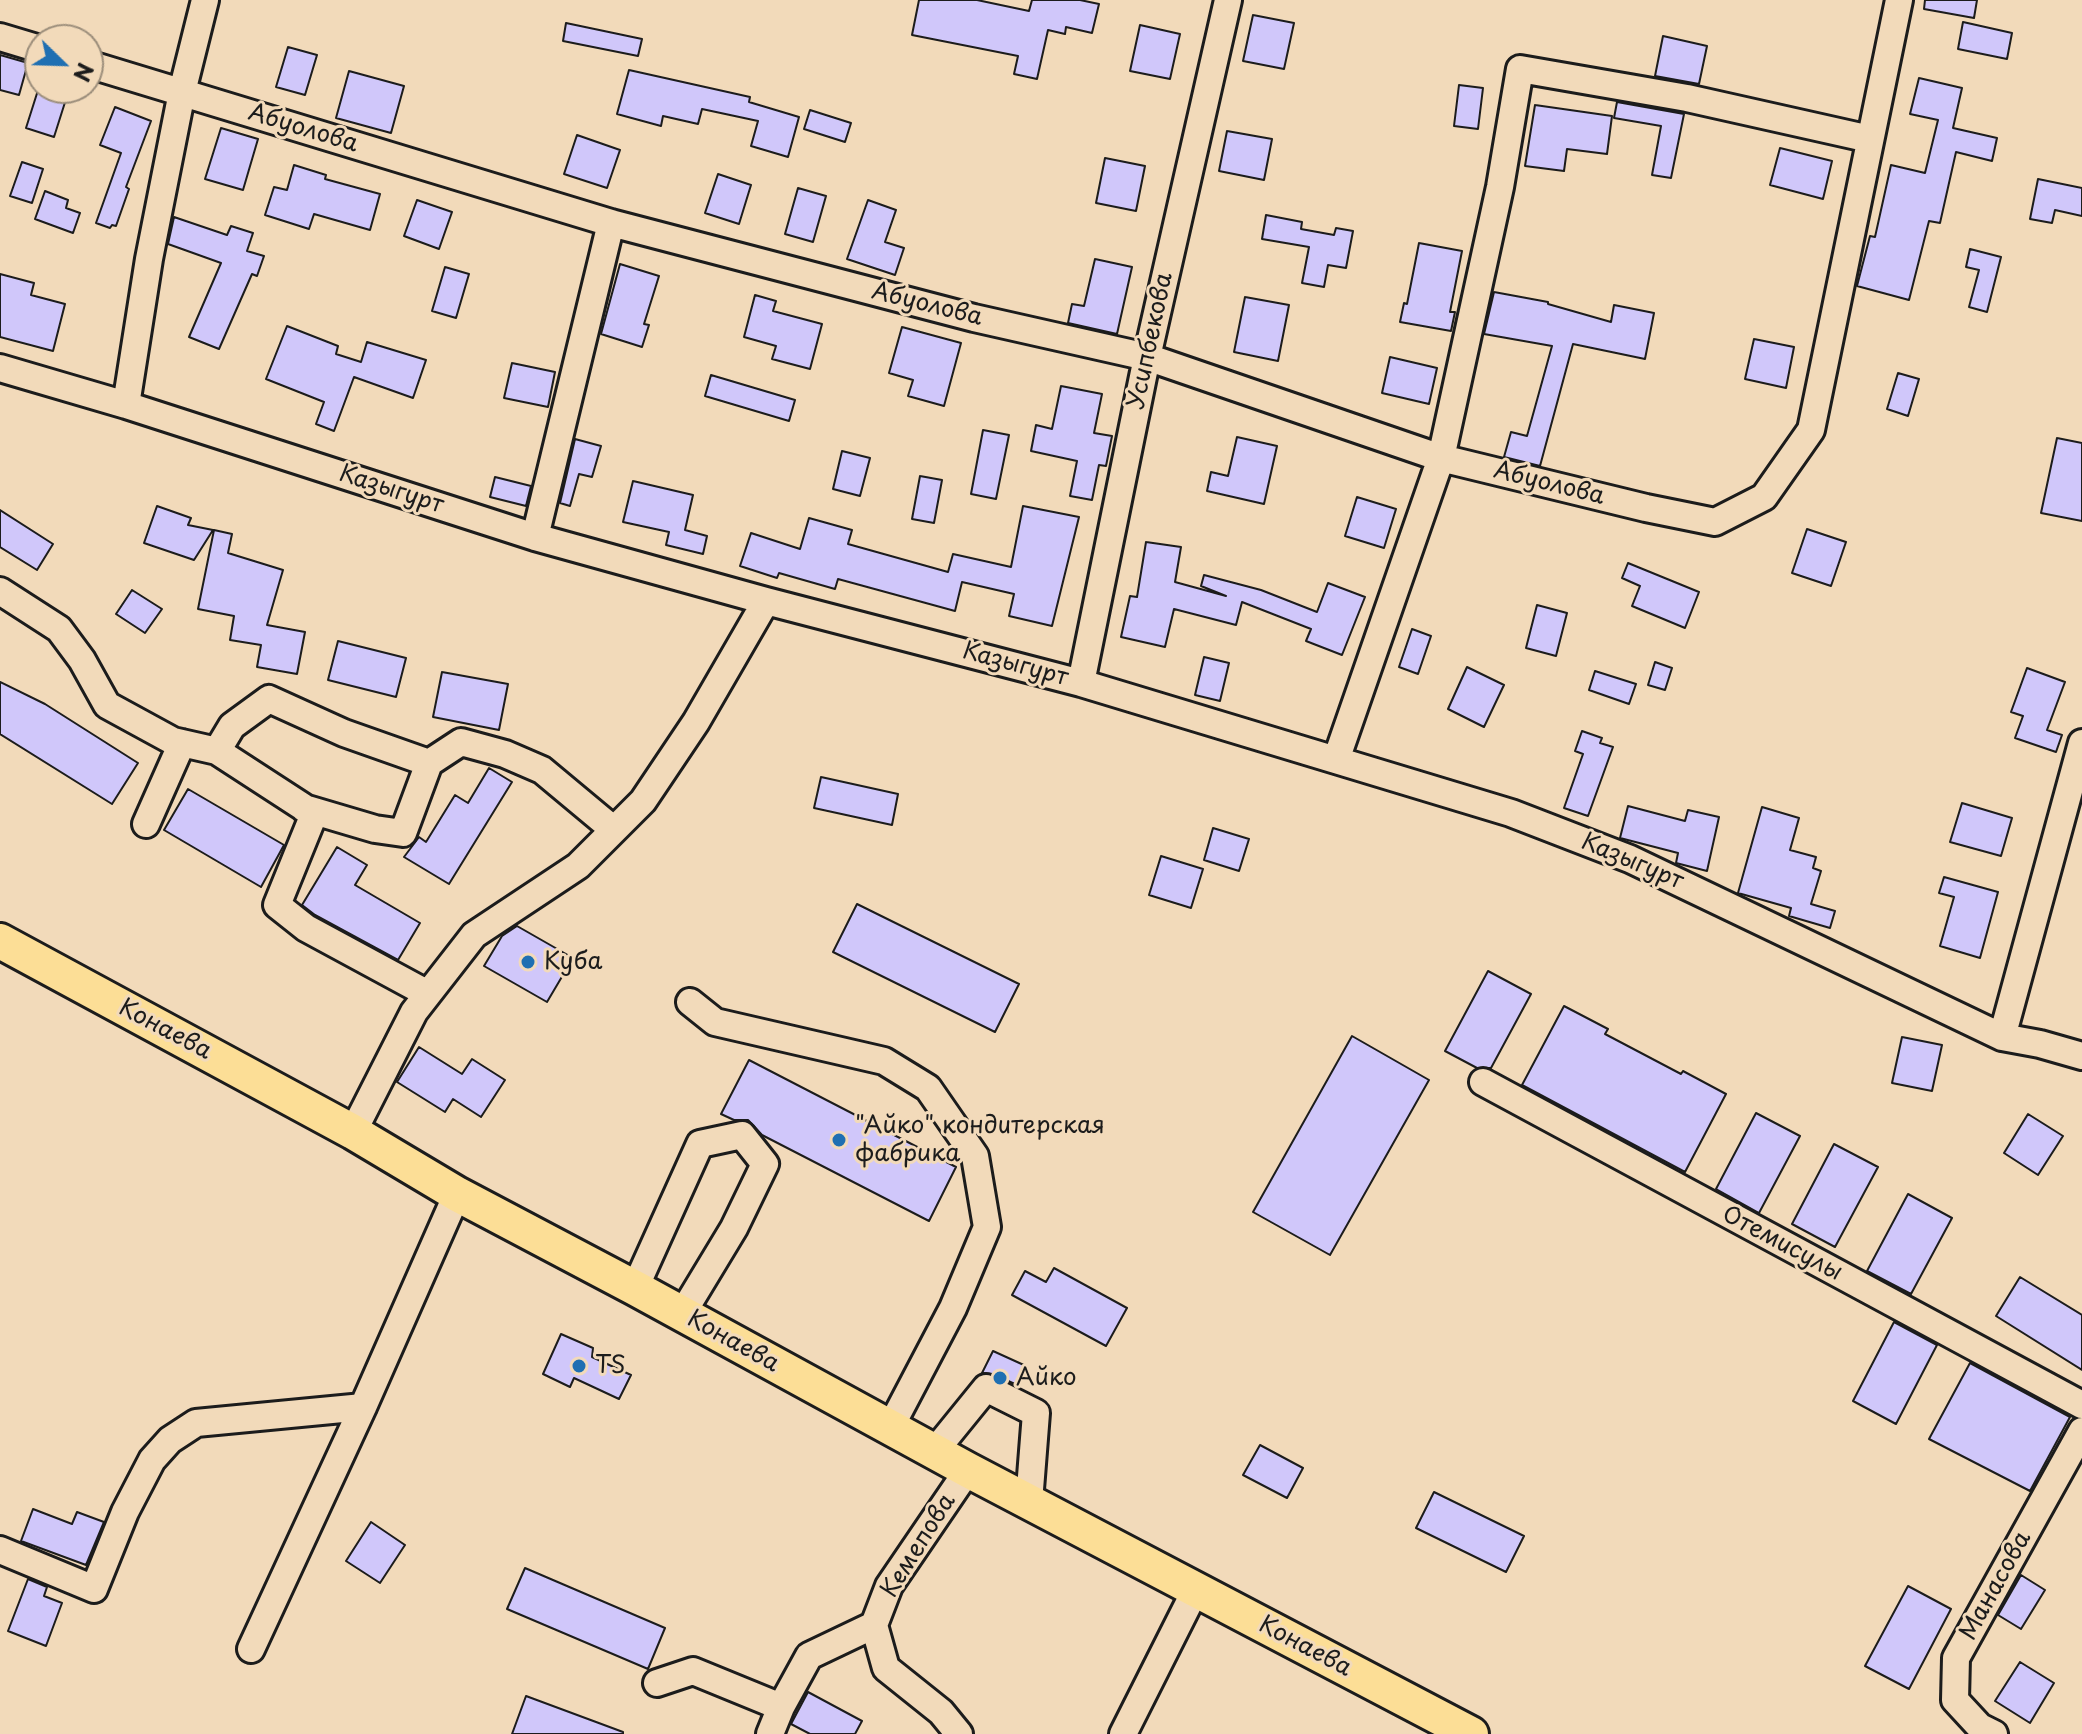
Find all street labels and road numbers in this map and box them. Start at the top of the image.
street label: Абуолова [245,99,361,159]
street label: Усипбекова [1122,270,1180,412]
street label: Абуолова [869,277,985,333]
street label: Абуолова [1491,456,1607,512]
street label: Казыгурт [335,460,447,520]
street label: Казыгурт [959,637,1071,693]
street label: Казыгурт [1576,828,1688,896]
street label: Конаева [114,994,216,1066]
street label: Отемисулы [1717,1200,1847,1288]
street label: Конаева [682,1305,784,1379]
street label: Кемепова [876,1489,962,1603]
street label: Манасова [1954,1527,2038,1645]
street label: Конаева [1254,1611,1356,1683]

